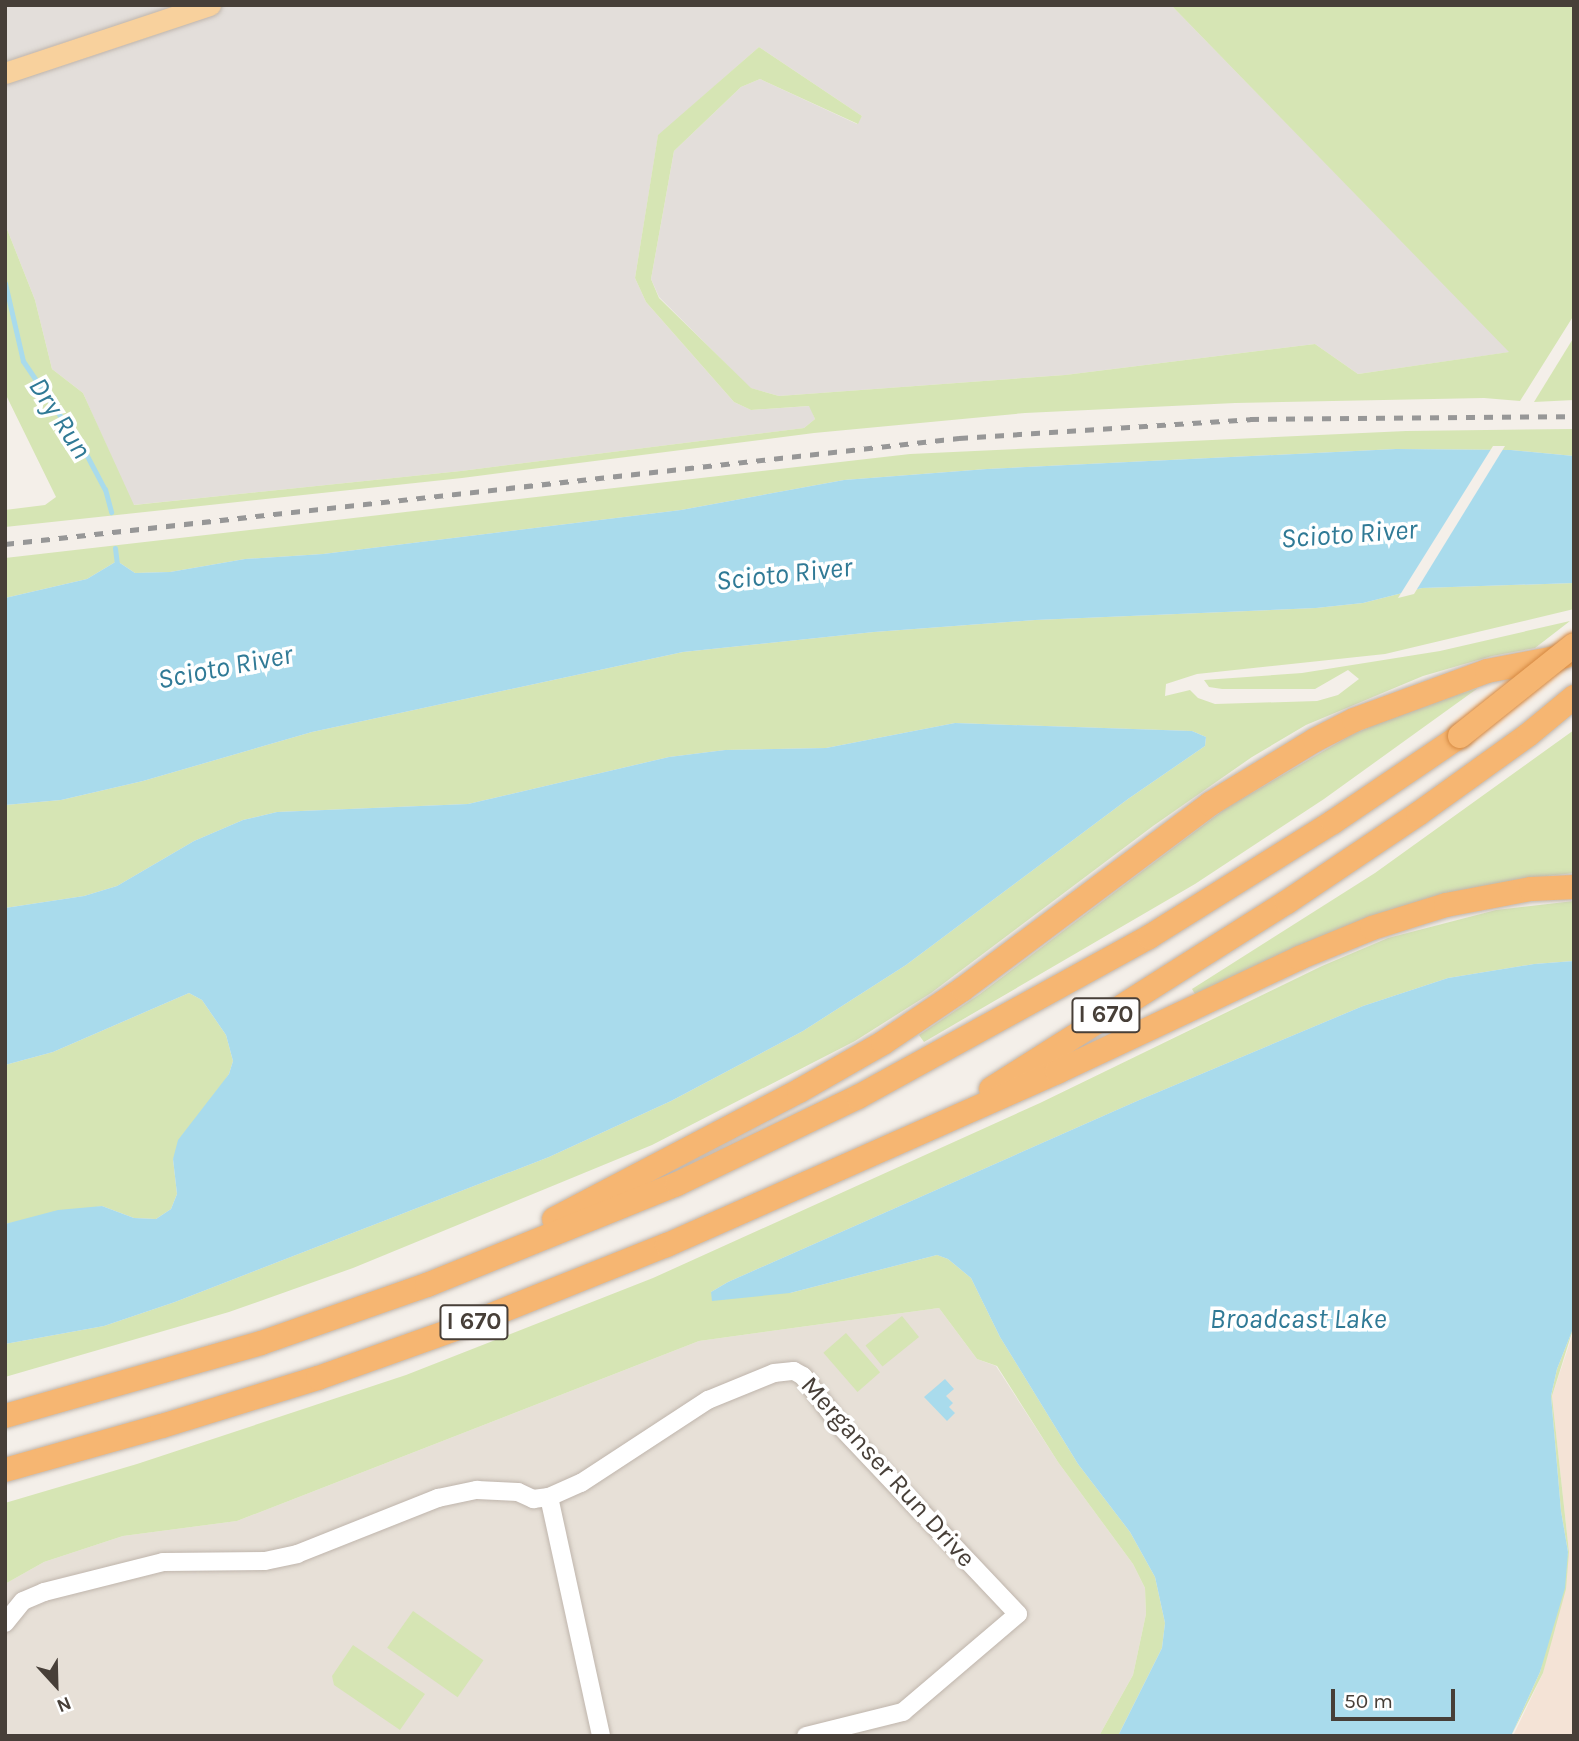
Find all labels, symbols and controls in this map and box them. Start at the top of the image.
water label: Dry Run [21,371,99,465]
water label: Scioto River [1280,512,1418,556]
water label: Scioto River [714,550,854,598]
water label: Scioto River [155,637,295,697]
road number: I 670 [1071,995,1141,1036]
road number: I 670 [439,1302,509,1342]
water label: Broadcast Lake [1210,1302,1386,1336]
street label: Merganser Run Drive [794,1370,982,1574]
north arrow [21,1650,91,1720]
scale bar [1334,1674,1458,1718]
text: 50 m [1344,1689,1393,1713]
text: N [53,1692,74,1717]

